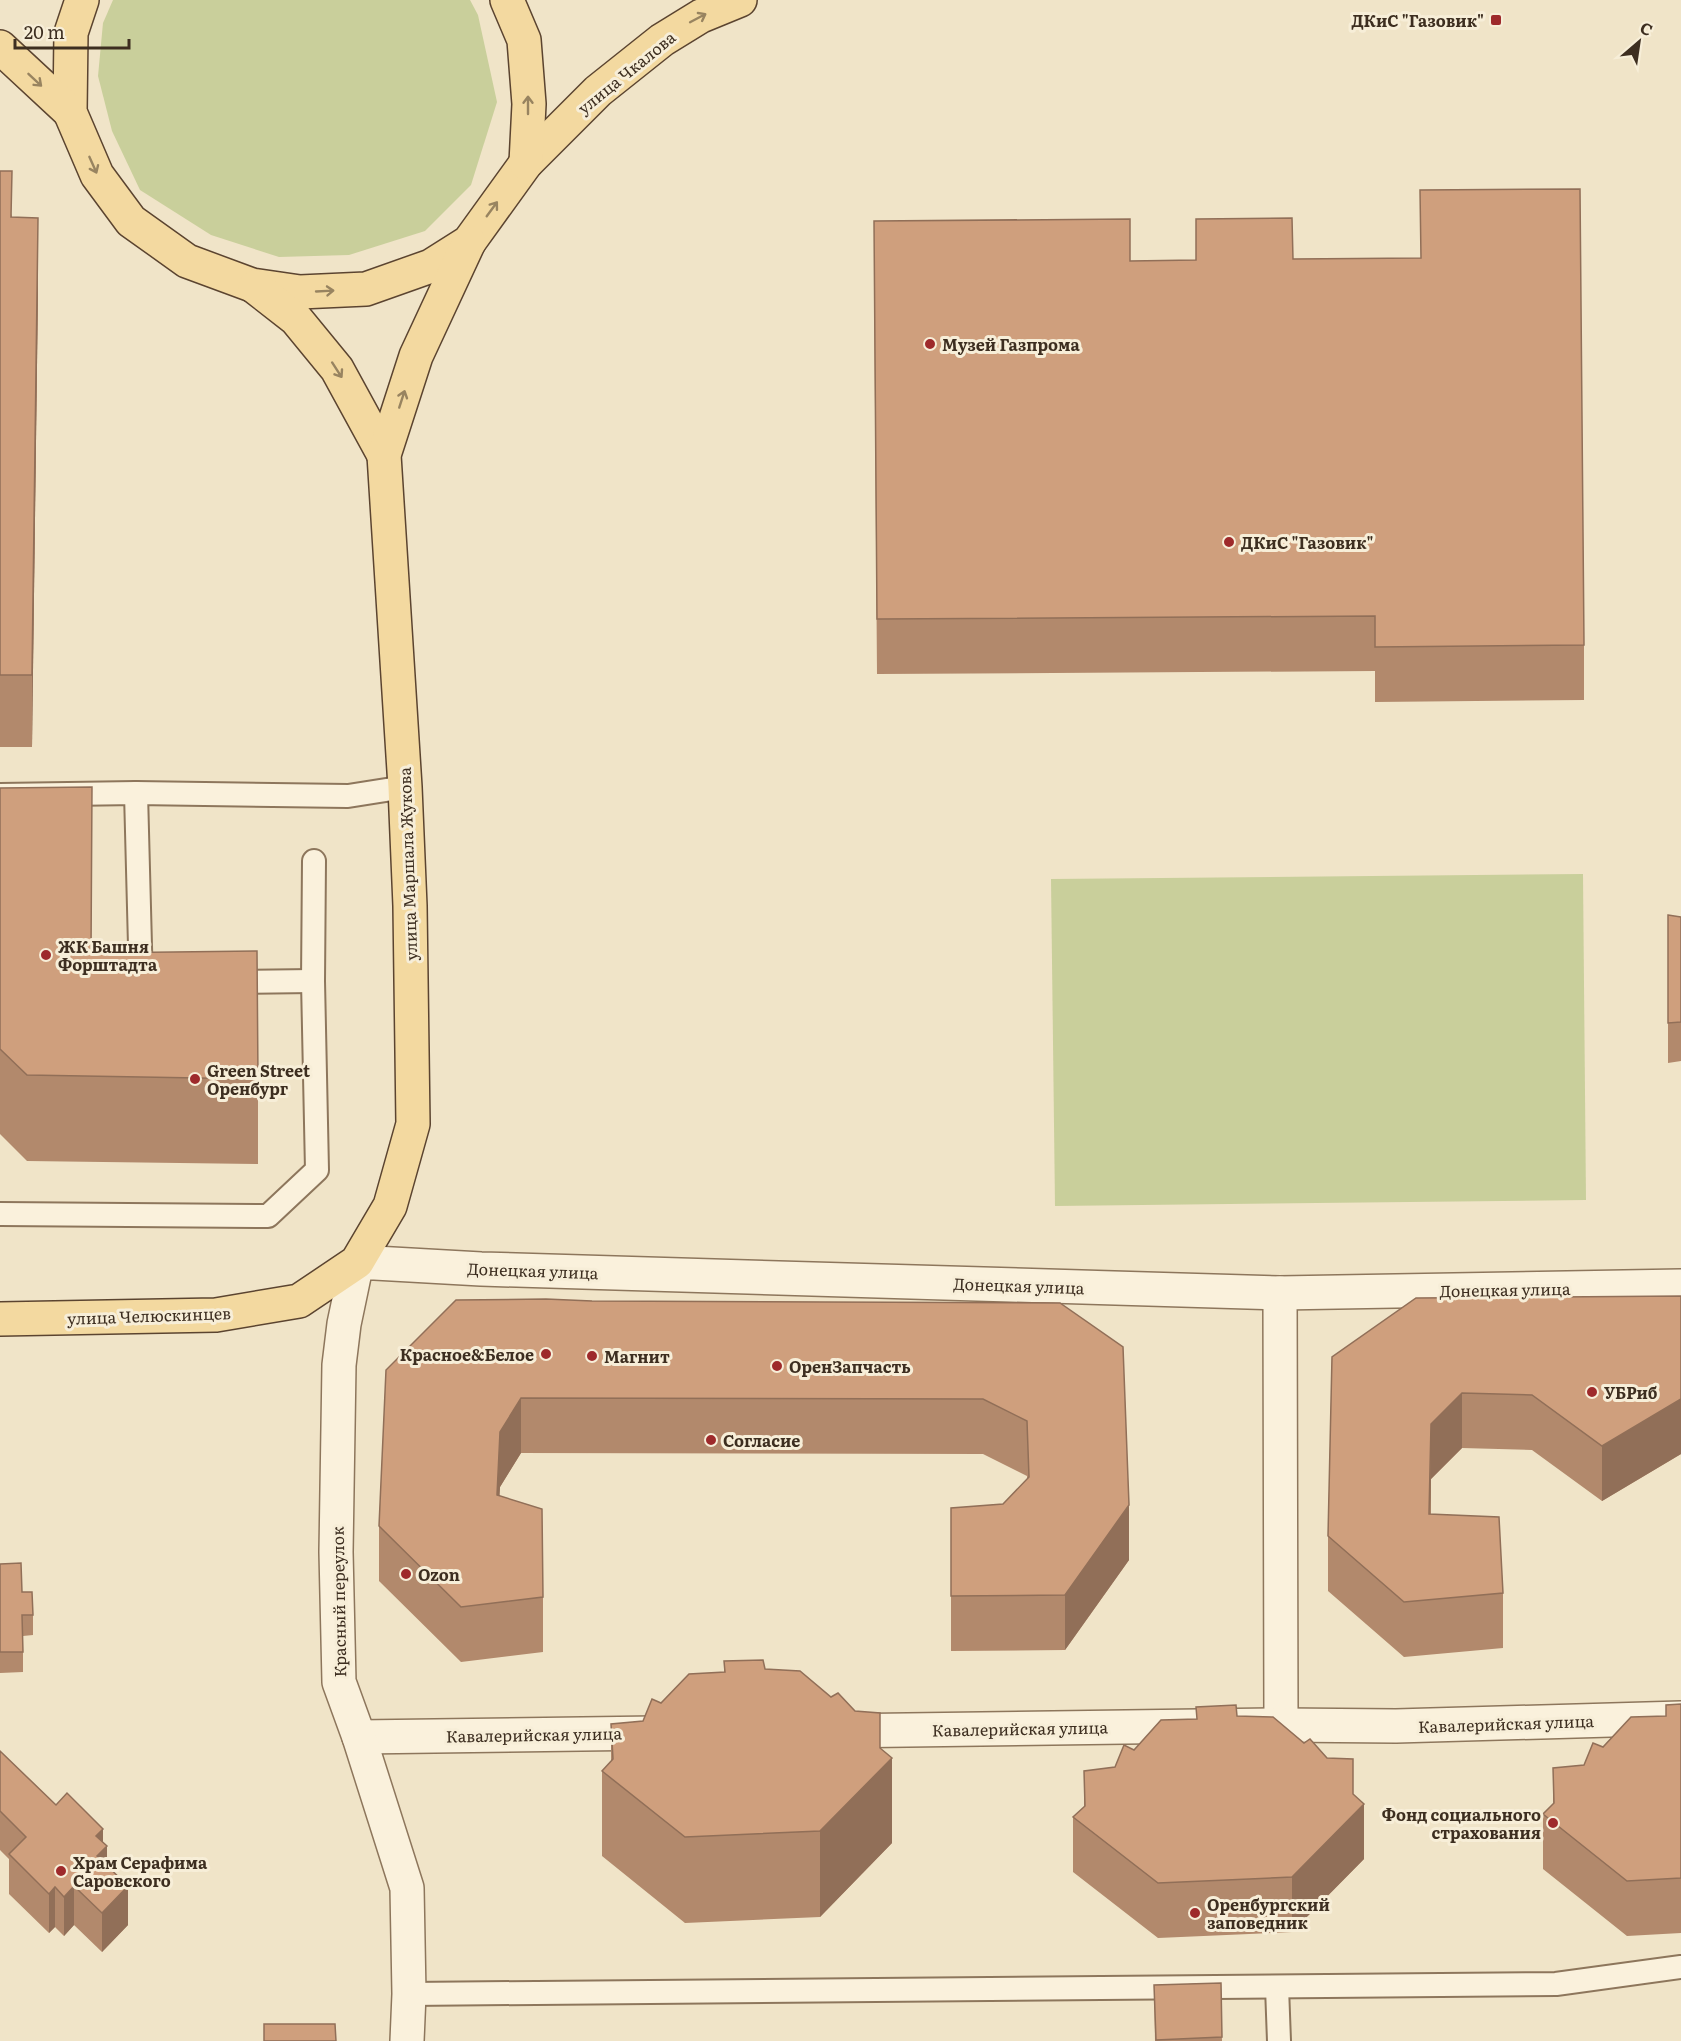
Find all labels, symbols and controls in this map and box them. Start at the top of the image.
place label: ДКиС "Газовик" [1351,8,1484,32]
scale bar [15,12,129,50]
one-way arrow [689,12,707,23]
north arrow [1609,12,1669,72]
marker: ДКиС "Газовик" [1489,13,1503,27]
text: С [1636,15,1658,41]
text: 20 m [24,18,65,45]
street label: улица Чкалова [572,25,680,119]
one-way arrow [27,72,42,87]
one-way arrow [522,95,534,115]
one-way arrow [88,156,99,174]
one-way arrow [486,202,498,218]
one-way arrow [314,285,334,296]
place label: Музей Газпрома [942,332,1080,356]
marker: Музей Газпрома [923,337,937,351]
one-way arrow [331,362,343,378]
one-way arrow [397,390,408,409]
place label: ДКиC "Газовик" [1241,530,1374,554]
marker: ДКиC "Газовик" [1222,535,1236,549]
street label: улица Маршала Жукова [392,766,422,961]
place label: ЖК Башня Форштадта [58,934,158,976]
marker: ЖК Башня Форштадта [39,948,53,962]
place label: Green Street Оренбург [207,1058,310,1100]
marker: Green Street Оренбург [188,1072,202,1086]
street label: Донецкая улица [467,1256,599,1284]
street label: Донецкая улица [953,1271,1085,1299]
street label: Донецкая улица [1439,1276,1571,1302]
street label: улица Челюскинцев [67,1300,231,1330]
place label: Красное&Белое [400,1342,534,1366]
place label: Магнит [604,1344,670,1368]
marker: Красное&Белое [539,1347,553,1361]
marker: Магнит [585,1349,599,1363]
place label: ОренЗапчасть [789,1354,911,1378]
marker: ОренЗапчасть [770,1359,784,1373]
place label: УБРиб [1604,1380,1658,1404]
marker: УБРиб [1585,1385,1599,1399]
place label: Согласие [723,1428,800,1452]
marker: Согласие [704,1433,718,1447]
street label: Красный переулок [325,1526,351,1678]
place label: Ozon [418,1562,460,1586]
marker: Ozon [399,1567,413,1581]
street label: Кавалерийская улица [1418,1708,1595,1738]
street label: Кавалерийская улица [932,1714,1109,1742]
street label: Кавалерийская улица [446,1720,623,1748]
place label: Фонд социального страхования [1382,1802,1541,1844]
marker: Фонд социального страхования [1546,1816,1560,1830]
place label: Храм Серафима Саровского [73,1850,208,1892]
marker: Храм Серафима Саровского [54,1864,68,1878]
place label: Оренбургский заповедник [1207,1892,1330,1934]
marker: Оренбургский заповедник [1188,1906,1202,1920]

